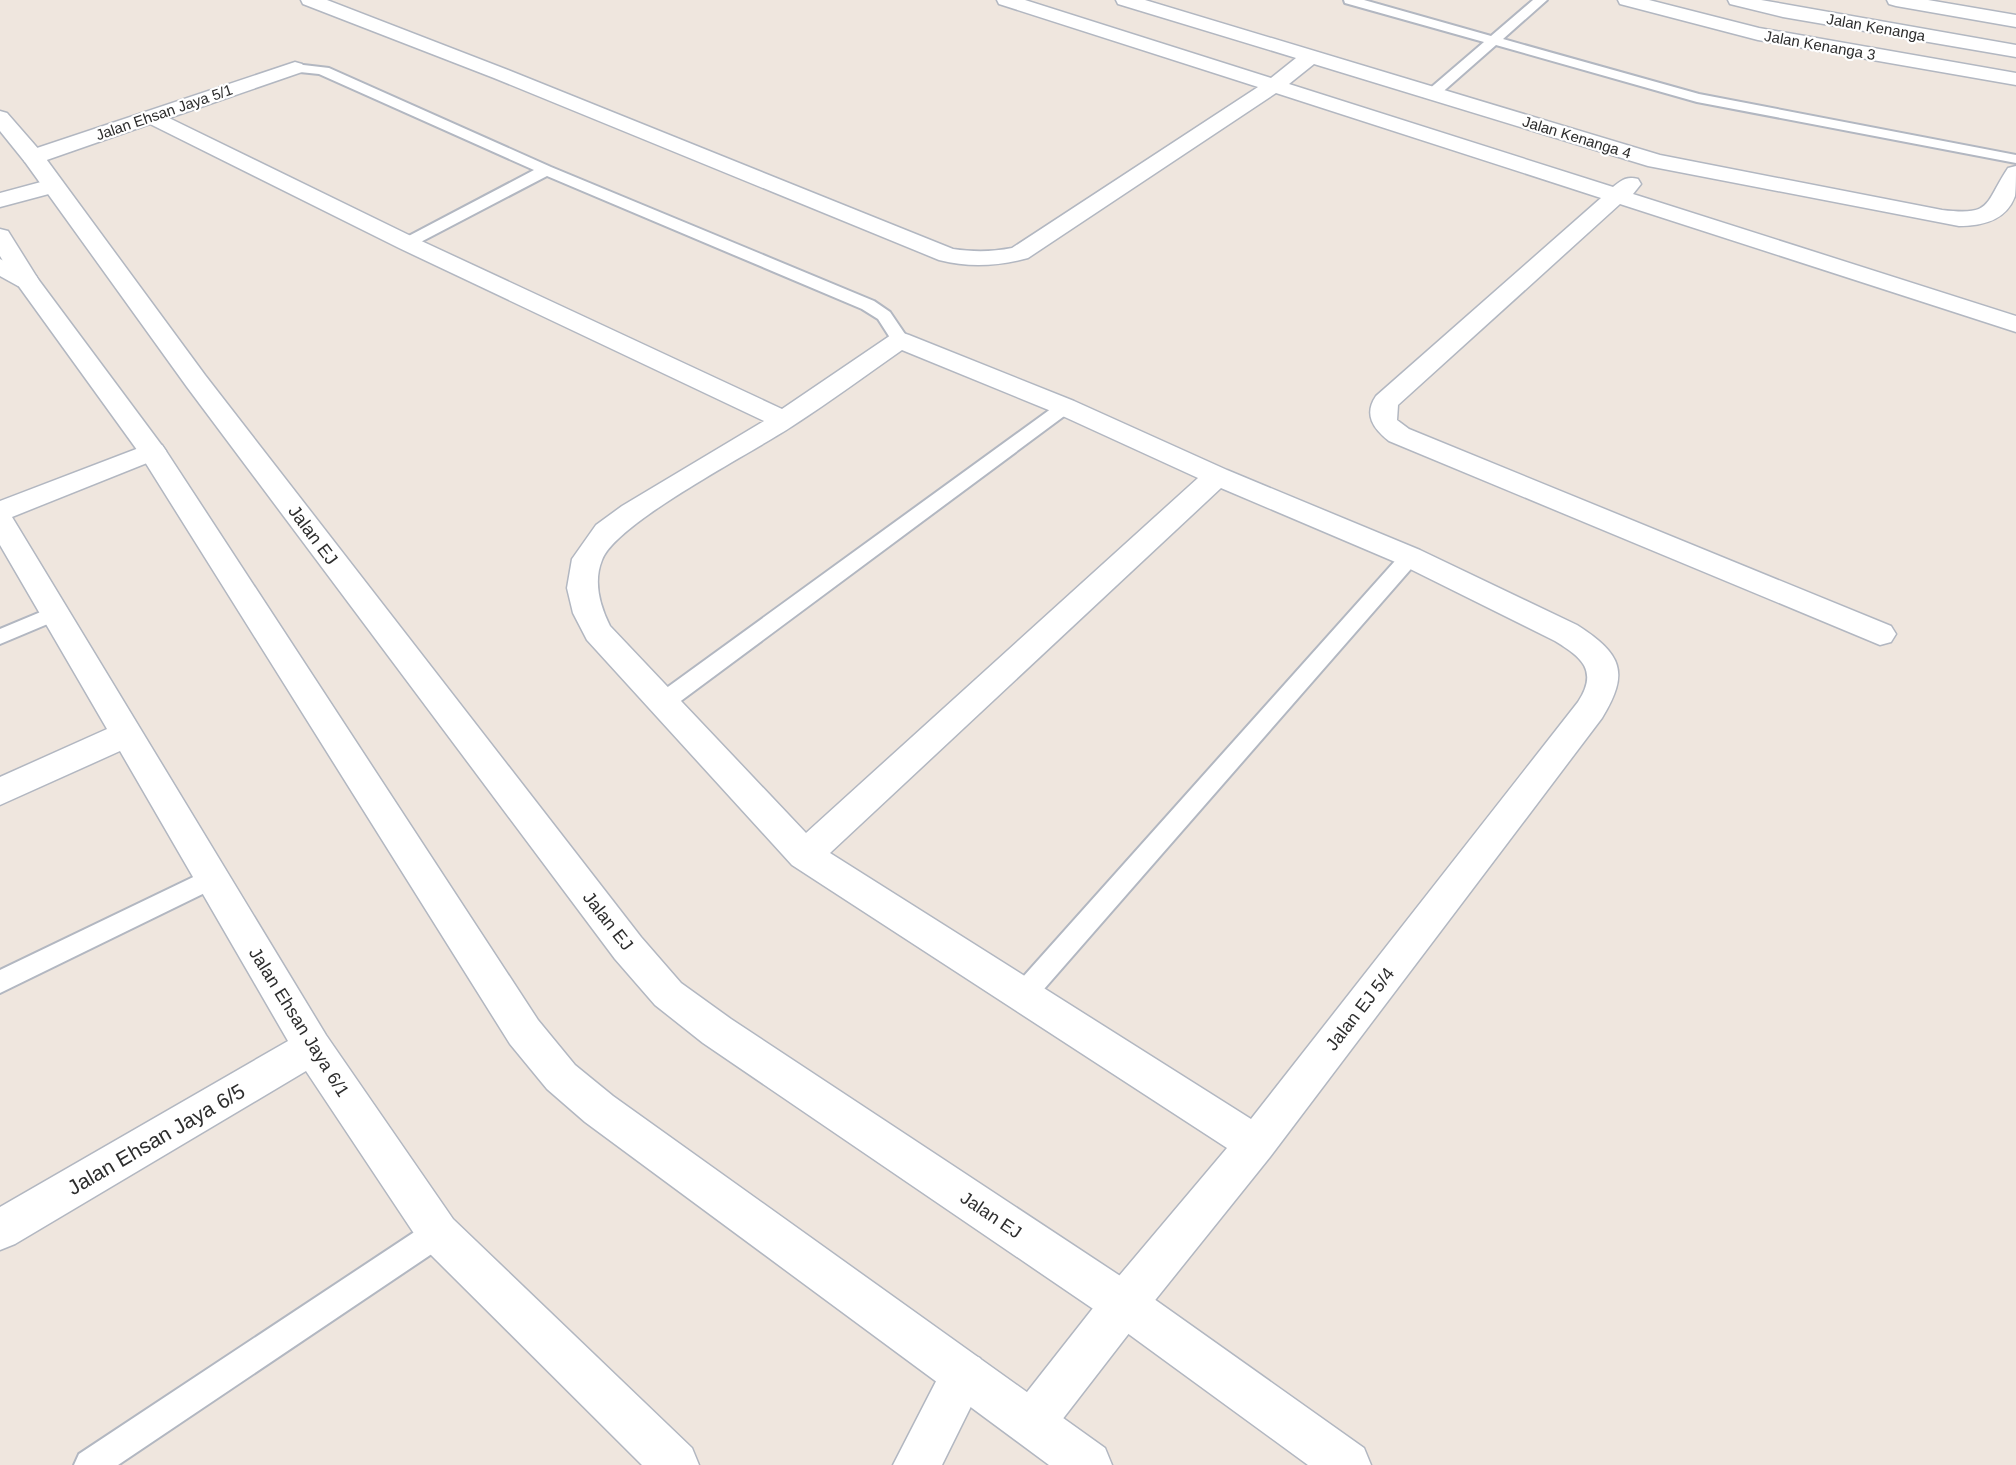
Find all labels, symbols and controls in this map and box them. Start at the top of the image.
street label: Jalan Kenanga [1825,10,1927,44]
street label: Jalan Kenanga 3 [1763,27,1877,63]
street label: Jalan Ehsan Jaya 5/1 [93,81,235,143]
street label: Jalan Kenanga 4 [1521,112,1633,162]
street label: Jalan EJ [284,501,342,569]
street label: Jalan EJ [579,888,637,954]
street label: Jalan Ehsan Jaya 6/1 [245,944,353,1100]
street label: Jalan EJ 5/4 [1322,964,1398,1054]
street label: Jalan Ehsan Jaya 6/5 [63,1079,249,1199]
street label: Jalan EJ [957,1187,1025,1243]

